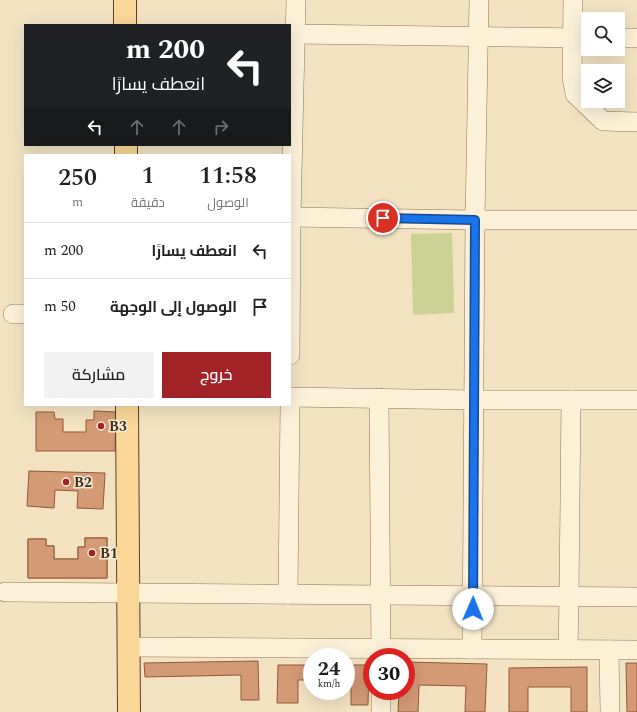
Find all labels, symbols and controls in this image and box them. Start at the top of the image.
map controls [581,12,625,108]
button: search [581,12,625,56]
text: 200 m [126,28,205,71]
icon: left [219,40,271,92]
button: layers [581,64,625,108]
text: انعطف يسارًا [112,71,205,98]
icon: left [84,116,106,138]
icon: ahead [126,116,148,138]
icon: ahead [168,116,190,138]
icon: right [210,116,232,138]
text: 1 [142,158,154,194]
text: 11:58 [199,158,257,194]
text: 250 [58,160,97,196]
text: m [72,192,83,212]
text: دقيقة [131,193,165,213]
text: الوصول [207,193,249,213]
pin [366,201,400,235]
icon: arrive [372,207,394,229]
text: 200 m [44,239,83,262]
text: انعطف يسارًا [151,240,237,263]
icon: left [249,240,271,262]
text: 50 m [44,295,76,318]
text: الوصول إلى الوجهة [110,296,237,319]
icon: arrive [249,296,271,318]
button: مشاركة [44,352,154,398]
button: خروج [162,352,271,398]
place label: B3 [109,416,127,437]
marker: B3 [96,421,106,431]
place label: B2 [74,472,92,493]
marker: B2 [61,477,71,487]
place label: B1 [100,543,118,564]
marker: B1 [87,548,97,558]
position arrow [452,588,494,630]
speed limit sign: 30 [363,648,415,700]
text: 24 [318,654,340,684]
text: km/h [318,676,340,692]

